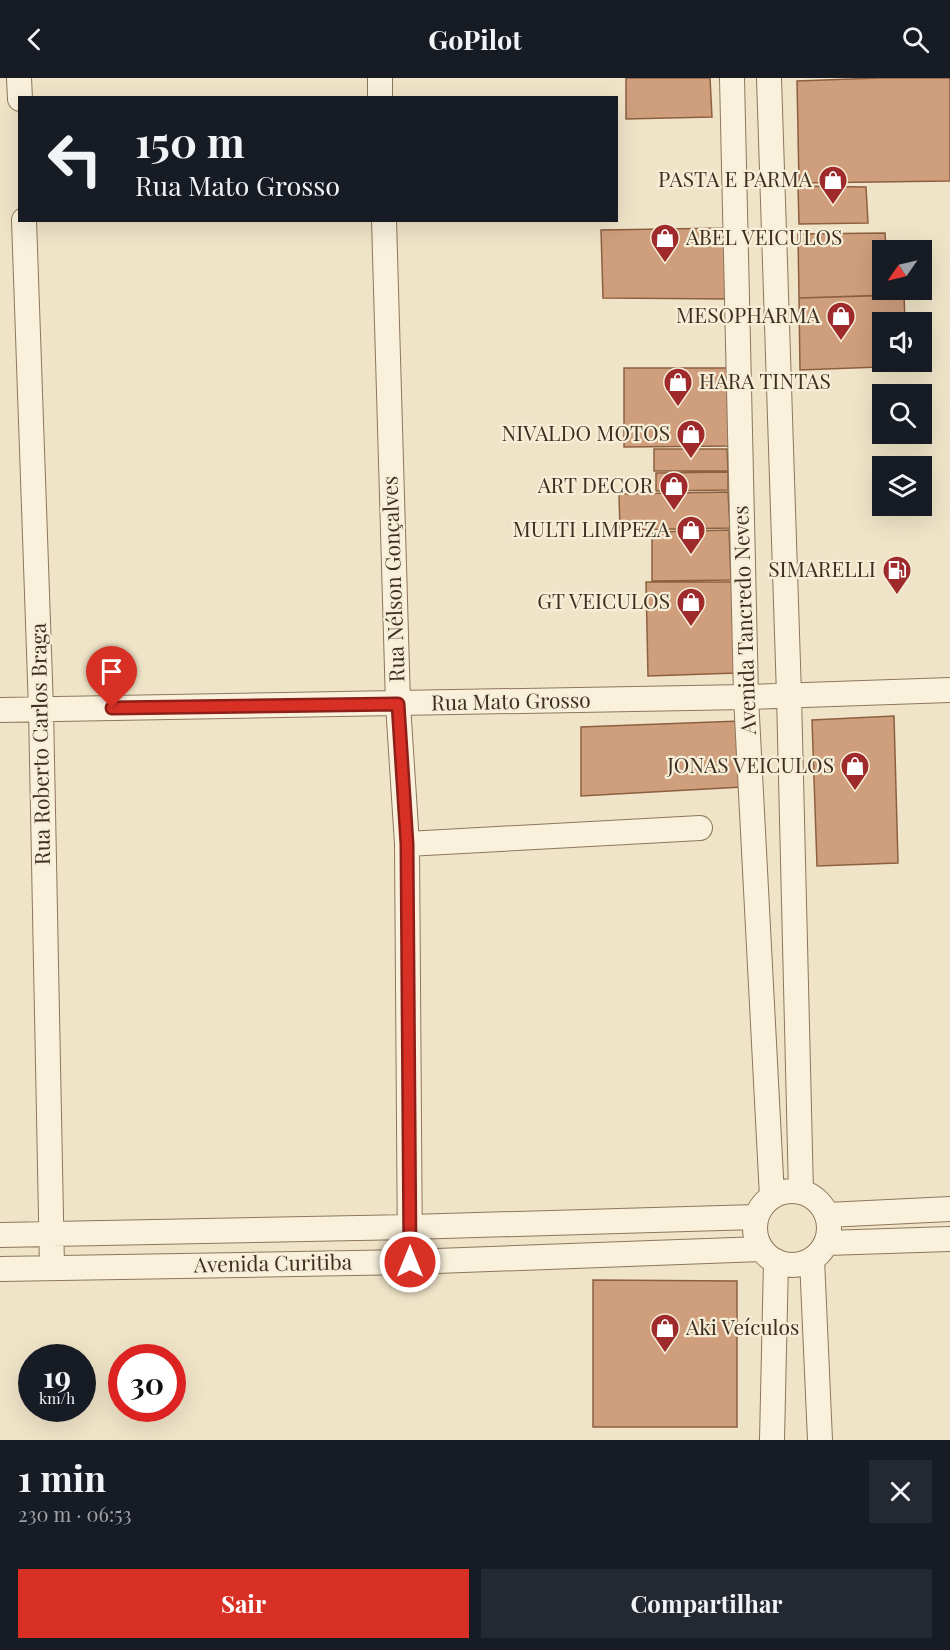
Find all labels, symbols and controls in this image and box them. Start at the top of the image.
text: GoPilot [428,21,522,57]
icon: back [18,23,51,56]
icon: search [899,23,932,56]
text: 150 m [135,113,245,169]
icon: left [36,120,114,198]
place label: PASTA E PARMA [658,164,813,192]
shop icon: PASTA E PARMA [817,164,849,206]
text: Rua Mato Grosso [135,167,340,203]
shop icon: ABEL VEICULOS [649,222,681,264]
place label: ABEL VEICULOS [685,222,842,250]
north arrow [872,240,932,300]
map controls [872,240,932,516]
place label: MESOPHARMA [676,300,821,328]
shop icon: MESOPHARMA [825,300,857,342]
button: sound [872,312,932,372]
shop icon: HARA TINTAS [662,366,694,408]
place label: HARA TINTAS [699,366,831,394]
button: search [872,384,932,444]
place label: NIVALDO MOTOS [501,418,670,446]
shop icon: NIVALDO MOTOS [675,418,707,460]
button: layers [872,456,932,516]
place label: ART DECOR [537,470,653,498]
shop icon: ART DECOR [658,470,690,512]
street label: Rua Nélson Gonçalves [374,475,410,683]
street label: Avenida Tancredo Neves [725,505,761,736]
place label: MULTI LIMPEZA [513,514,671,542]
shop icon: MULTI LIMPEZA [675,514,707,556]
place label: SIMARELLI [768,554,876,582]
fuel station icon: SIMARELLI [881,554,913,596]
place label: GT VEICULOS [537,586,670,614]
shop icon: GT VEICULOS [675,586,707,628]
street label: Rua Roberto Carlos Braga [23,622,55,865]
pin [86,646,137,708]
icon: arrive [95,655,128,688]
street label: Rua Mato Grosso [431,685,591,715]
place label: JONAS VEICULOS [666,750,834,778]
shop icon: JONAS VEICULOS [839,750,871,792]
position arrow [378,1230,442,1294]
street label: Avenida Curitiba [193,1247,353,1277]
shop icon: Aki Veículos [649,1312,681,1354]
place label: Aki Veículos [685,1312,799,1340]
speed limit sign: 30 [108,1344,186,1422]
text: 19 [43,1356,71,1396]
text: km/h [39,1388,75,1408]
text: 1 min [18,1453,106,1501]
button: close [869,1460,932,1523]
text: 230 m · 06:53 [18,1500,132,1527]
button: Sair [18,1569,469,1638]
button: Compartilhar [481,1569,932,1638]

